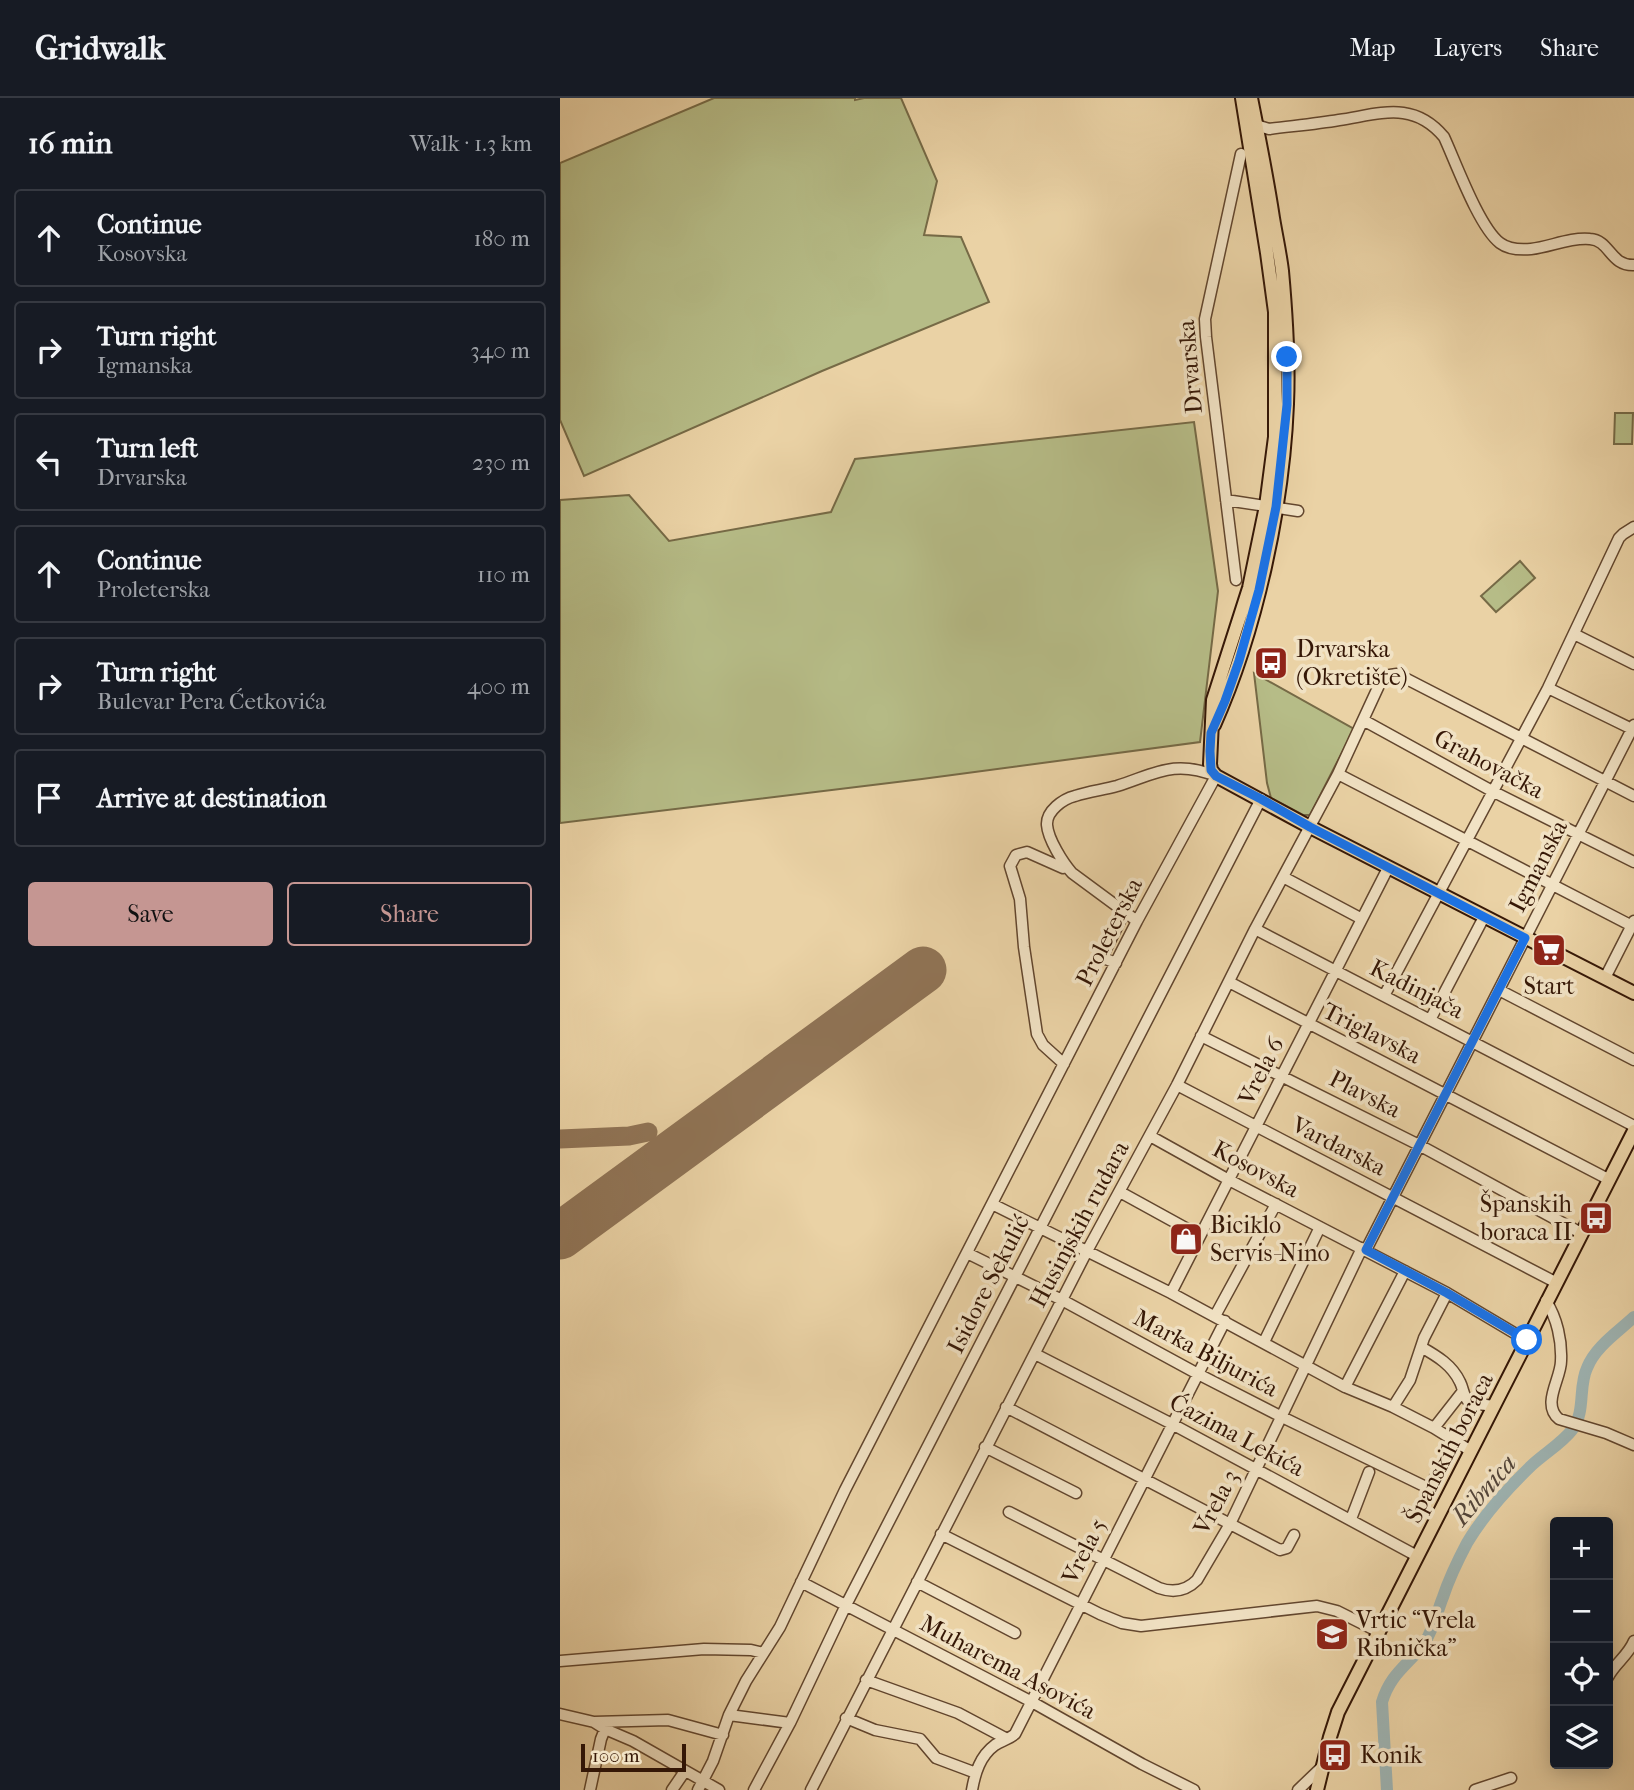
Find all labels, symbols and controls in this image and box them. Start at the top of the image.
text: Gridwalk [35,29,165,68]
text: Map [1350,34,1396,62]
text: Layers [1434,34,1502,62]
text: Share [1540,34,1599,62]
text: 16 min [28,126,112,161]
text: Walk · 1.3 km [410,130,532,157]
text: Continue [97,209,202,240]
icon: ahead [30,219,68,257]
text: 180 m [473,225,530,252]
text: Kosovska [97,240,187,267]
street label: Drvarska [1172,318,1208,415]
text: Turn right [97,321,217,352]
icon: right [30,331,68,369]
text: 340 m [470,337,530,364]
route end [1271,341,1302,372]
text: Igmanska [97,352,192,379]
text: Turn left [97,433,198,464]
icon: left [30,443,68,481]
text: 230 m [472,449,530,476]
text: Drvarska [97,464,187,491]
text: Continue [97,545,202,576]
icon: ahead [30,555,68,593]
text: 110 m [477,561,530,588]
text: Proleterska [97,576,210,603]
place label: Drvarska (Okretište) [1296,635,1408,691]
bus stop icon: Drvarska (Okretište) [1252,644,1290,682]
text: Turn right [97,657,217,688]
icon: right [30,667,68,705]
text: 400 m [467,673,530,700]
text: Bulevar Pera Ćetkovića [97,688,326,715]
street label: Grahovačka [1429,723,1549,805]
icon: arrive [30,779,68,817]
text: Arrive at destination [97,783,327,814]
street label: Igmanska [1503,815,1573,917]
street label: Proleterska [1070,872,1149,991]
button: Save [28,882,273,946]
button: Share [287,882,532,946]
supermarket icon: Start [1530,931,1568,969]
street label: Kadinjača [1365,953,1469,1025]
place label: Start [1524,972,1575,1000]
street label: Triglavska [1318,996,1426,1070]
street label: Vrela 6 [1232,1032,1290,1110]
street label: Plavska [1325,1064,1406,1124]
street label: Vardarska [1286,1110,1391,1182]
street label: Husinjskih rudara [1023,1135,1135,1312]
street label: Kosovska [1208,1135,1305,1204]
place label: Španskih boraca II [1480,1189,1573,1246]
bus stop icon: Španskih boraca II [1577,1199,1615,1237]
street label: Isidore Sekulić [941,1210,1035,1358]
place label: Biciklo Servis-Nino [1210,1211,1330,1267]
shop icon: Biciklo Servis-Nino [1167,1220,1205,1258]
street label: Marka Biljurića [1129,1303,1284,1403]
route start [1511,1324,1542,1355]
street label: Španskih boraca [1398,1367,1499,1528]
street label: Ćazima Lekića [1165,1387,1310,1483]
water label: Ribnica [1444,1448,1523,1533]
street label: Vrela 3 [1187,1465,1245,1540]
street label: Vrela 5 [1055,1514,1112,1589]
map controls [1550,1517,1613,1769]
button: + [1550,1517,1613,1580]
button: − [1550,1580,1613,1643]
place label: Vrtic “Vrela Ribnička” [1355,1606,1476,1662]
street label: Muharema Asovića [915,1609,1101,1726]
school or university icon: Vrtic “Vrela Ribnička” [1313,1615,1351,1653]
button: locate [1550,1643,1613,1706]
button: layers [1550,1706,1613,1769]
bus stop icon: Konik [1316,1736,1354,1774]
scale bar [581,1741,686,1773]
place label: Konik [1360,1741,1423,1769]
text: 100 m [592,1745,640,1767]

